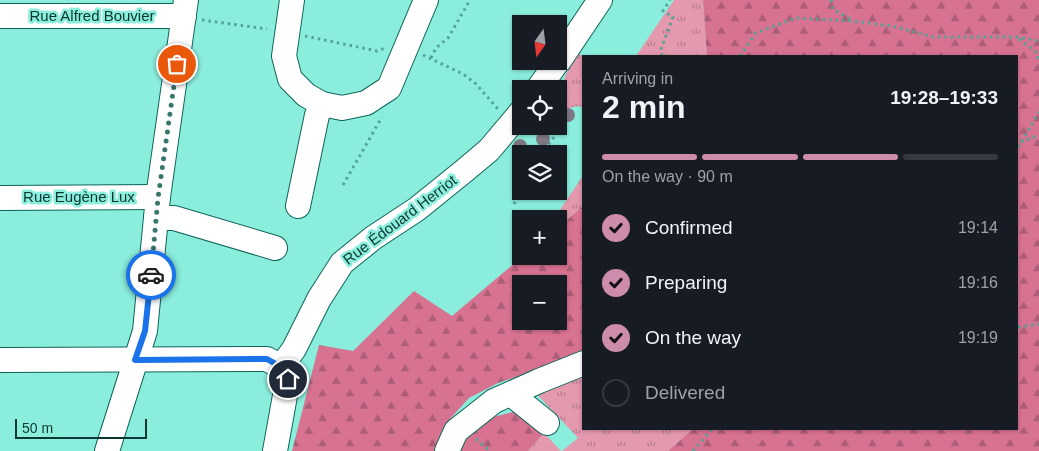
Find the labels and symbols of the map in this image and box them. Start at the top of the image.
street label: Rue Alfred Bouvier [29,7,155,24]
north arrow [512,15,568,70]
pin [156,43,198,85]
street label: Rue Édouard Herriot [340,171,460,268]
street label: Rue Eugène Lux [23,188,135,205]
courier [126,250,176,300]
pin [267,358,309,400]
scale bar [15,416,148,439]

